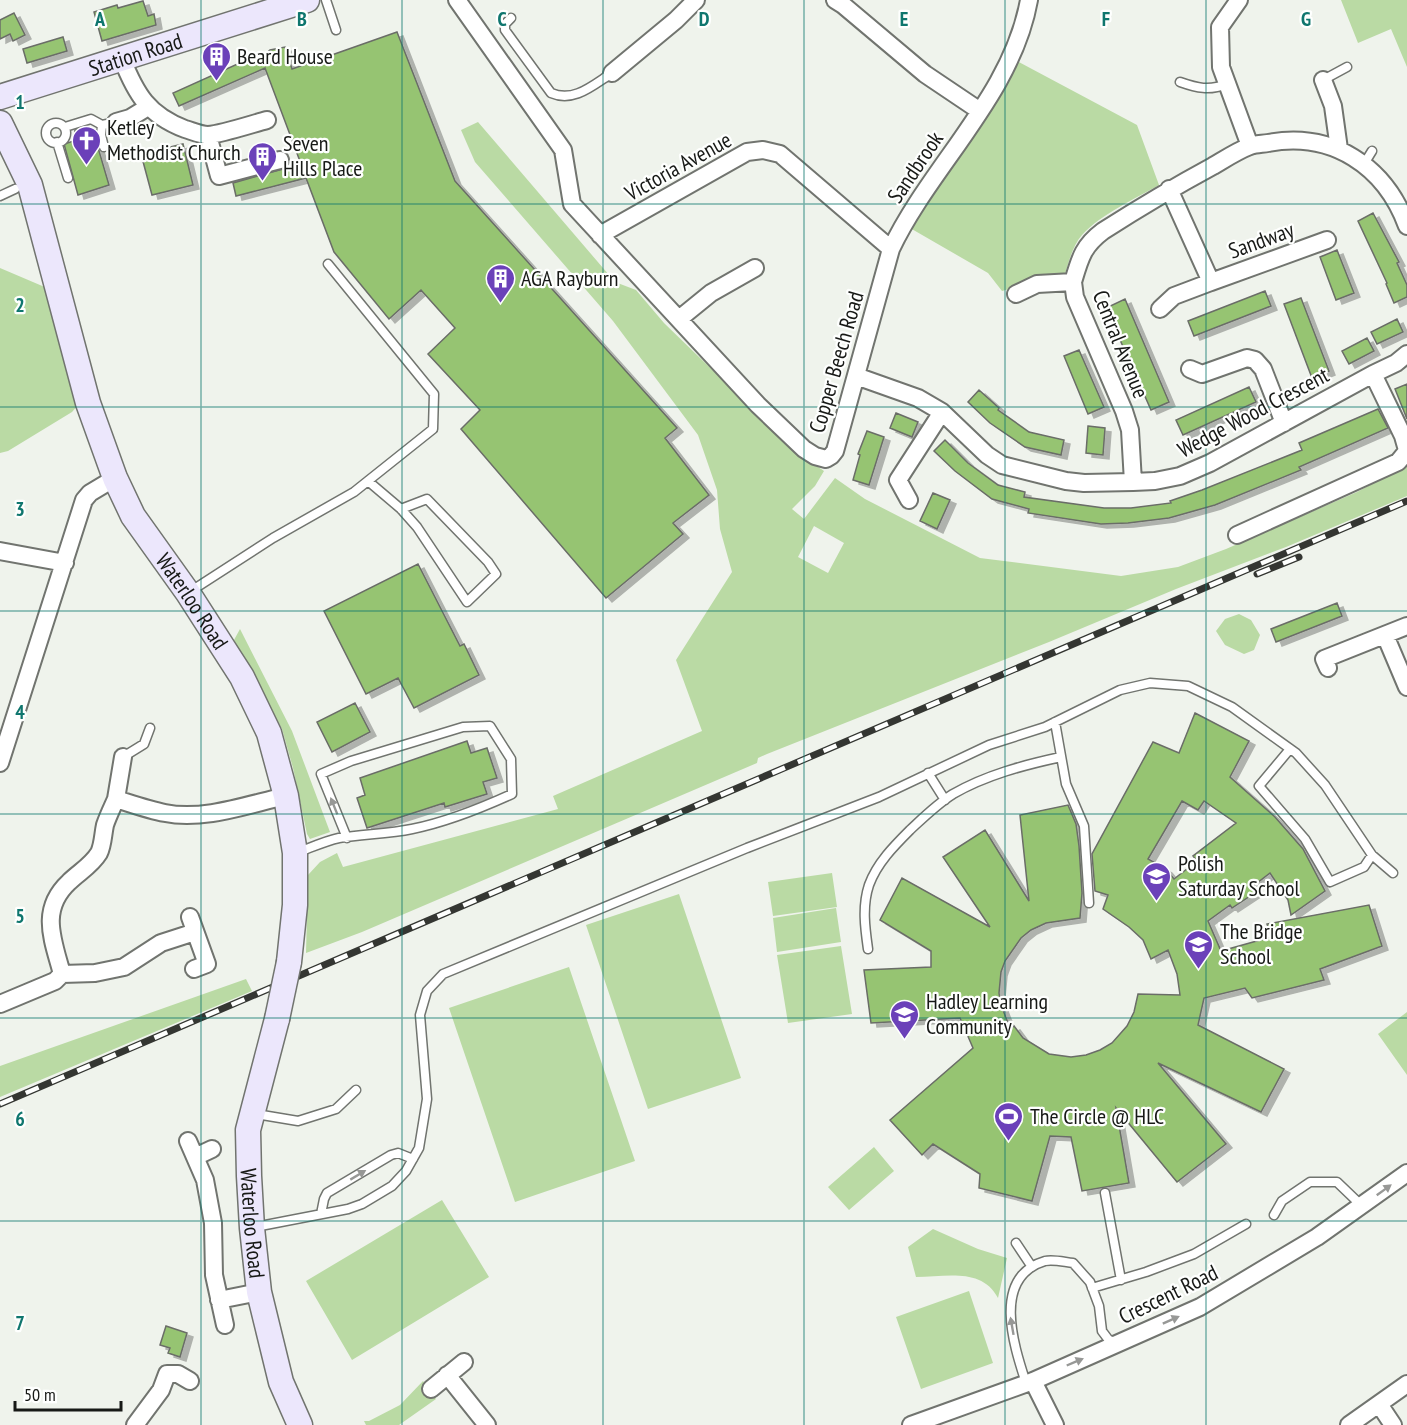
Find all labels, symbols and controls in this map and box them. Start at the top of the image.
text: A [94,6,106,32]
text: B [297,6,307,32]
text: C [497,6,507,32]
text: D [699,6,710,32]
text: E [900,6,908,32]
text: F [1102,6,1110,32]
text: G [1301,6,1311,32]
street label: Station Road [85,26,186,82]
building icon: Beard House [200,40,232,82]
place label: Beard House [237,42,333,70]
text: 1 [15,89,25,115]
place label: Ketley Methodist Church [107,113,241,166]
church icon: Ketley Methodist Church [70,124,102,166]
street label: Victoria Avenue [619,125,736,207]
street label: Sandbrook [881,125,949,208]
place label: Seven Hills Place [283,129,362,182]
building icon: Seven Hills Place [246,140,278,182]
street label: Sandway [1225,215,1298,265]
building icon: AGA Rayburn [484,262,516,304]
place label: AGA Rayburn [521,264,619,292]
street label: Central Avenue [1087,286,1155,402]
street label: Copper Beech Road [802,288,870,436]
text: 2 [15,292,25,318]
street label: Wedge Wood Crescent [1173,360,1333,464]
text: 3 [15,496,25,522]
street label: Waterloo Road [150,547,235,655]
text: 4 [15,699,25,725]
one-way arrow [329,797,338,815]
place label: Polish Saturday School [1178,849,1300,902]
school or university icon: Polish Saturday School [1141,860,1173,902]
text: 5 [15,903,25,929]
place label: The Bridge School [1220,917,1303,970]
school or university icon: The Bridge School [1183,928,1215,970]
place label: Hadley Learning Community [926,987,1048,1040]
school or university icon: Hadley Learning Community [889,998,921,1040]
sports icon: The Circle @ HLC [993,1100,1025,1142]
place label: The Circle @ HLC [1030,1102,1164,1130]
text: 6 [15,1106,25,1132]
street label: Waterloo Road [235,1168,271,1280]
one-way arrow [350,1169,366,1180]
one-way arrow [1375,1184,1391,1196]
street label: Crescent Road [1114,1258,1222,1330]
text: 7 [15,1310,25,1336]
one-way arrow [1162,1316,1179,1325]
one-way arrow [1007,1317,1016,1336]
one-way arrow [1066,1357,1084,1366]
scale bar [15,1374,122,1412]
text: 50 m [24,1383,56,1406]

